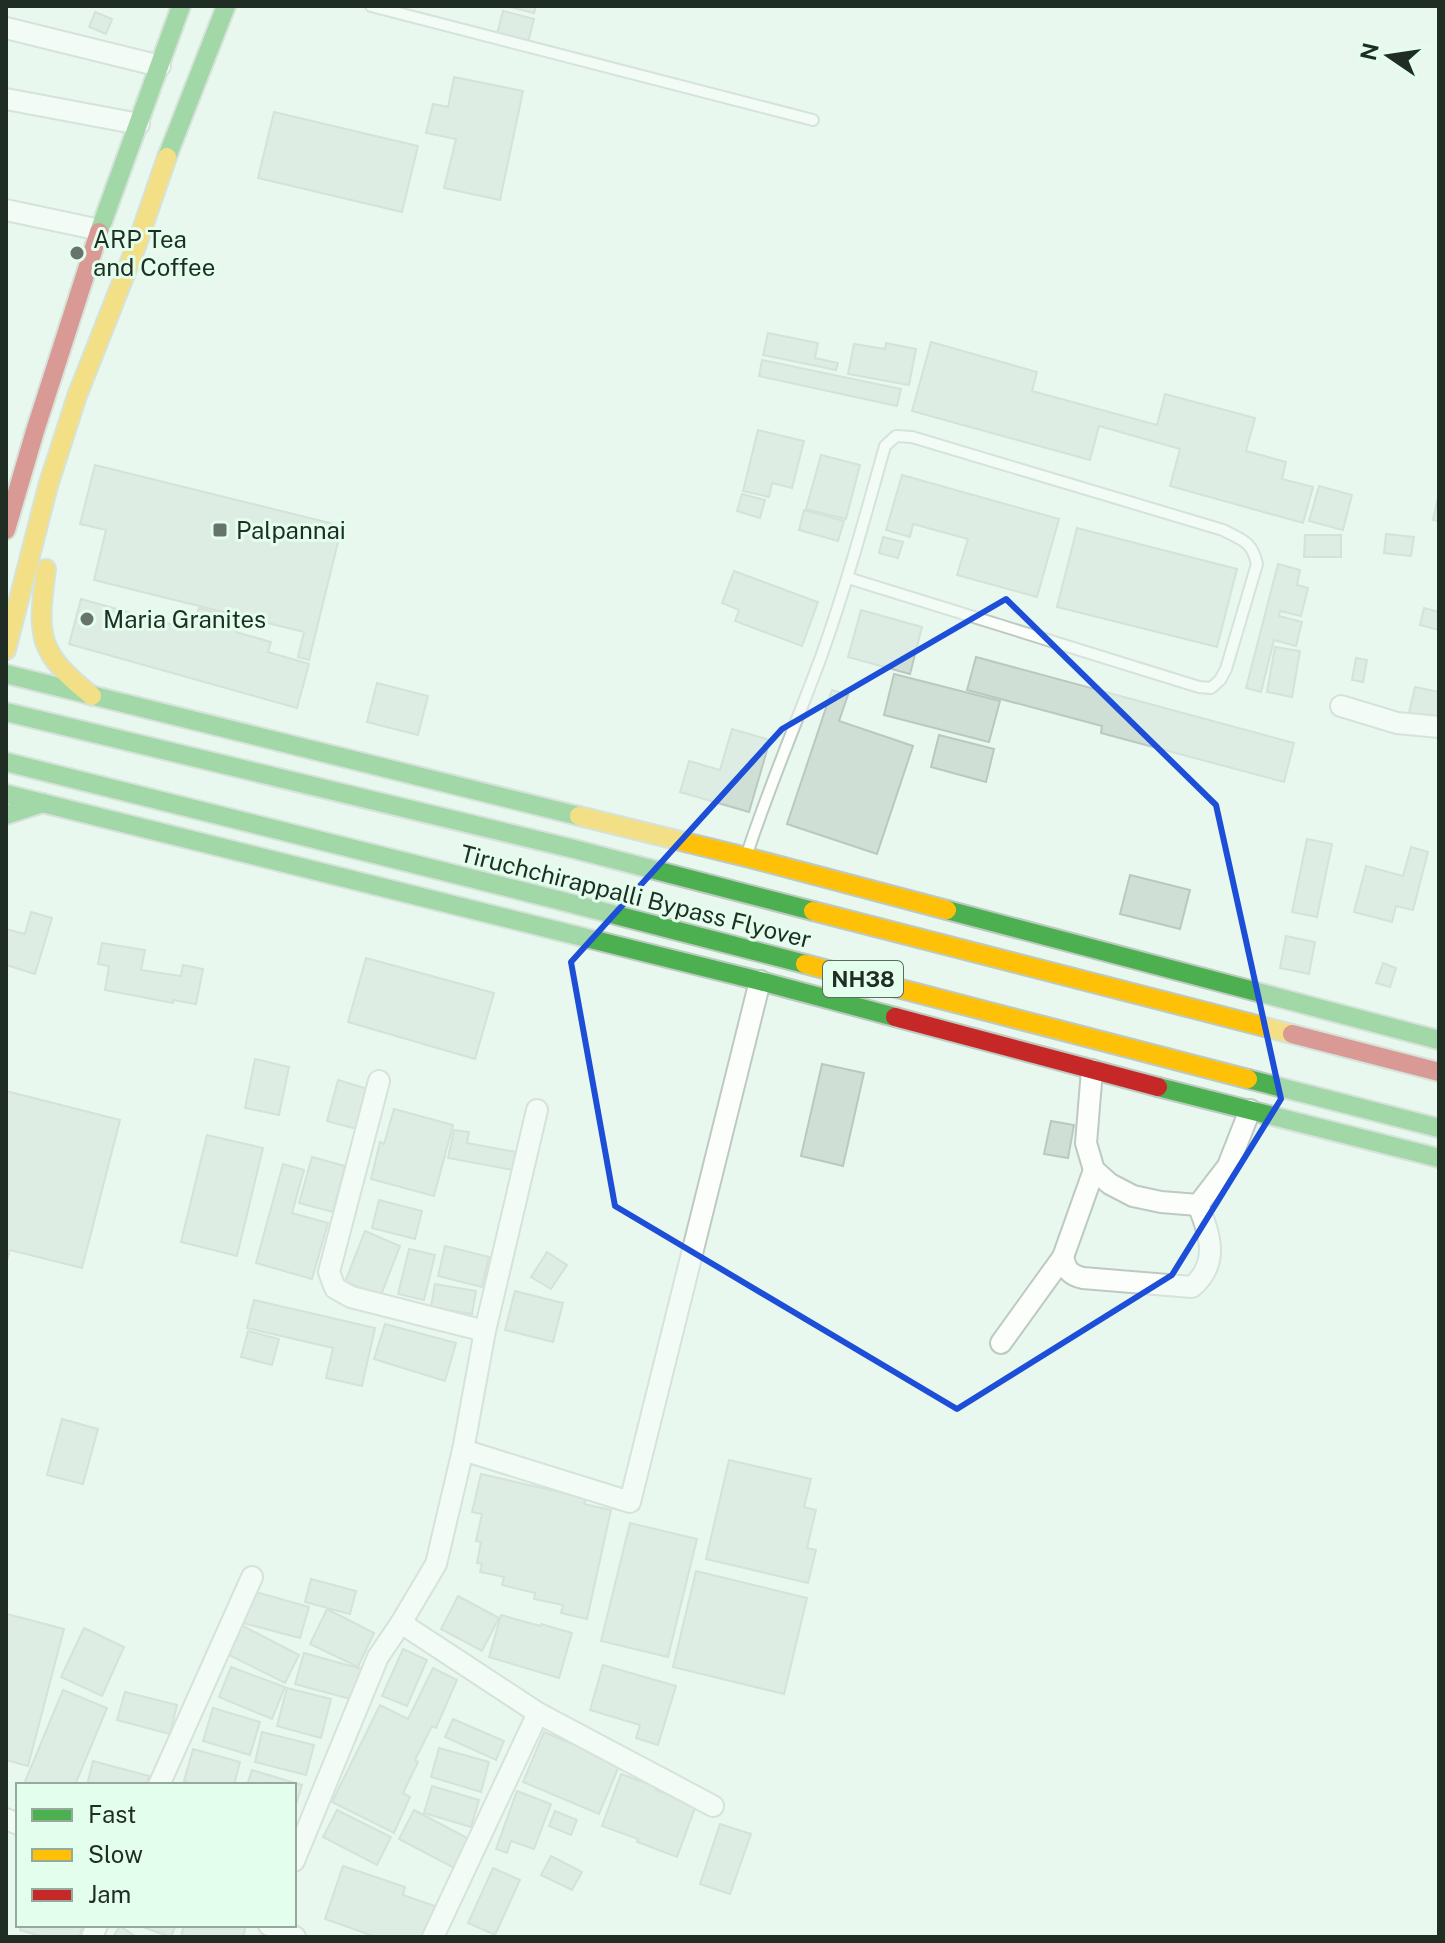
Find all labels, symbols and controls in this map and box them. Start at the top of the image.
north arrow [1349,16,1429,96]
text: N [1355,40,1384,63]
place label: ARP Tea and Coffee [93,225,215,281]
marker: ARP Tea and Coffee [68,244,86,262]
place label: Palpannai [236,516,346,544]
marker: Palpannai [211,521,229,539]
place label: Maria Granites [103,605,266,633]
marker: Maria Granites [78,610,96,628]
street label: Tiruchchirappalli Bypass Flyover [458,839,814,953]
road number: NH38 [823,961,903,997]
legend [16,1783,296,1927]
text: Fast [88,1800,136,1828]
text: Slow [88,1840,143,1868]
text: Jam [88,1880,131,1908]

